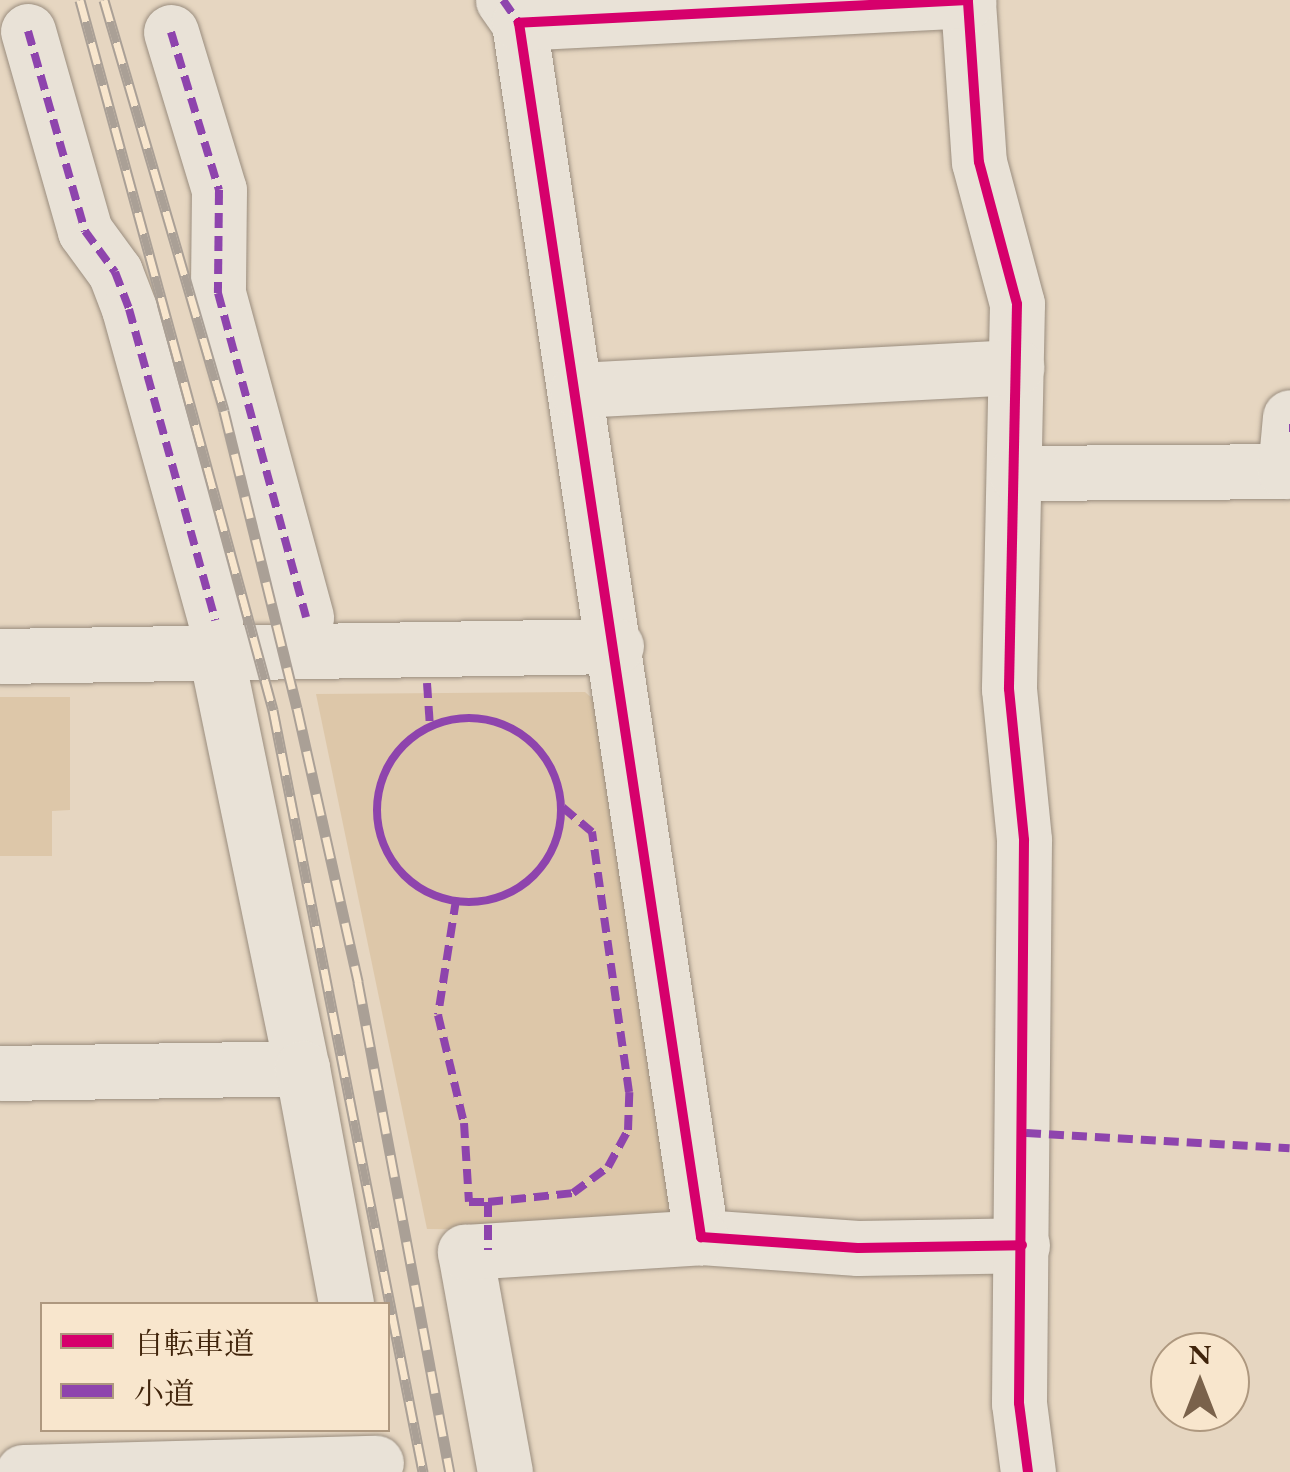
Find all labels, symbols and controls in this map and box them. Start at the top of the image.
legend [40,1302,390,1432]
text: 自転車道 [134,1324,254,1363]
north arrow [1150,1332,1250,1432]
text: N [1189,1336,1211,1372]
text: 小道 [134,1374,194,1413]

